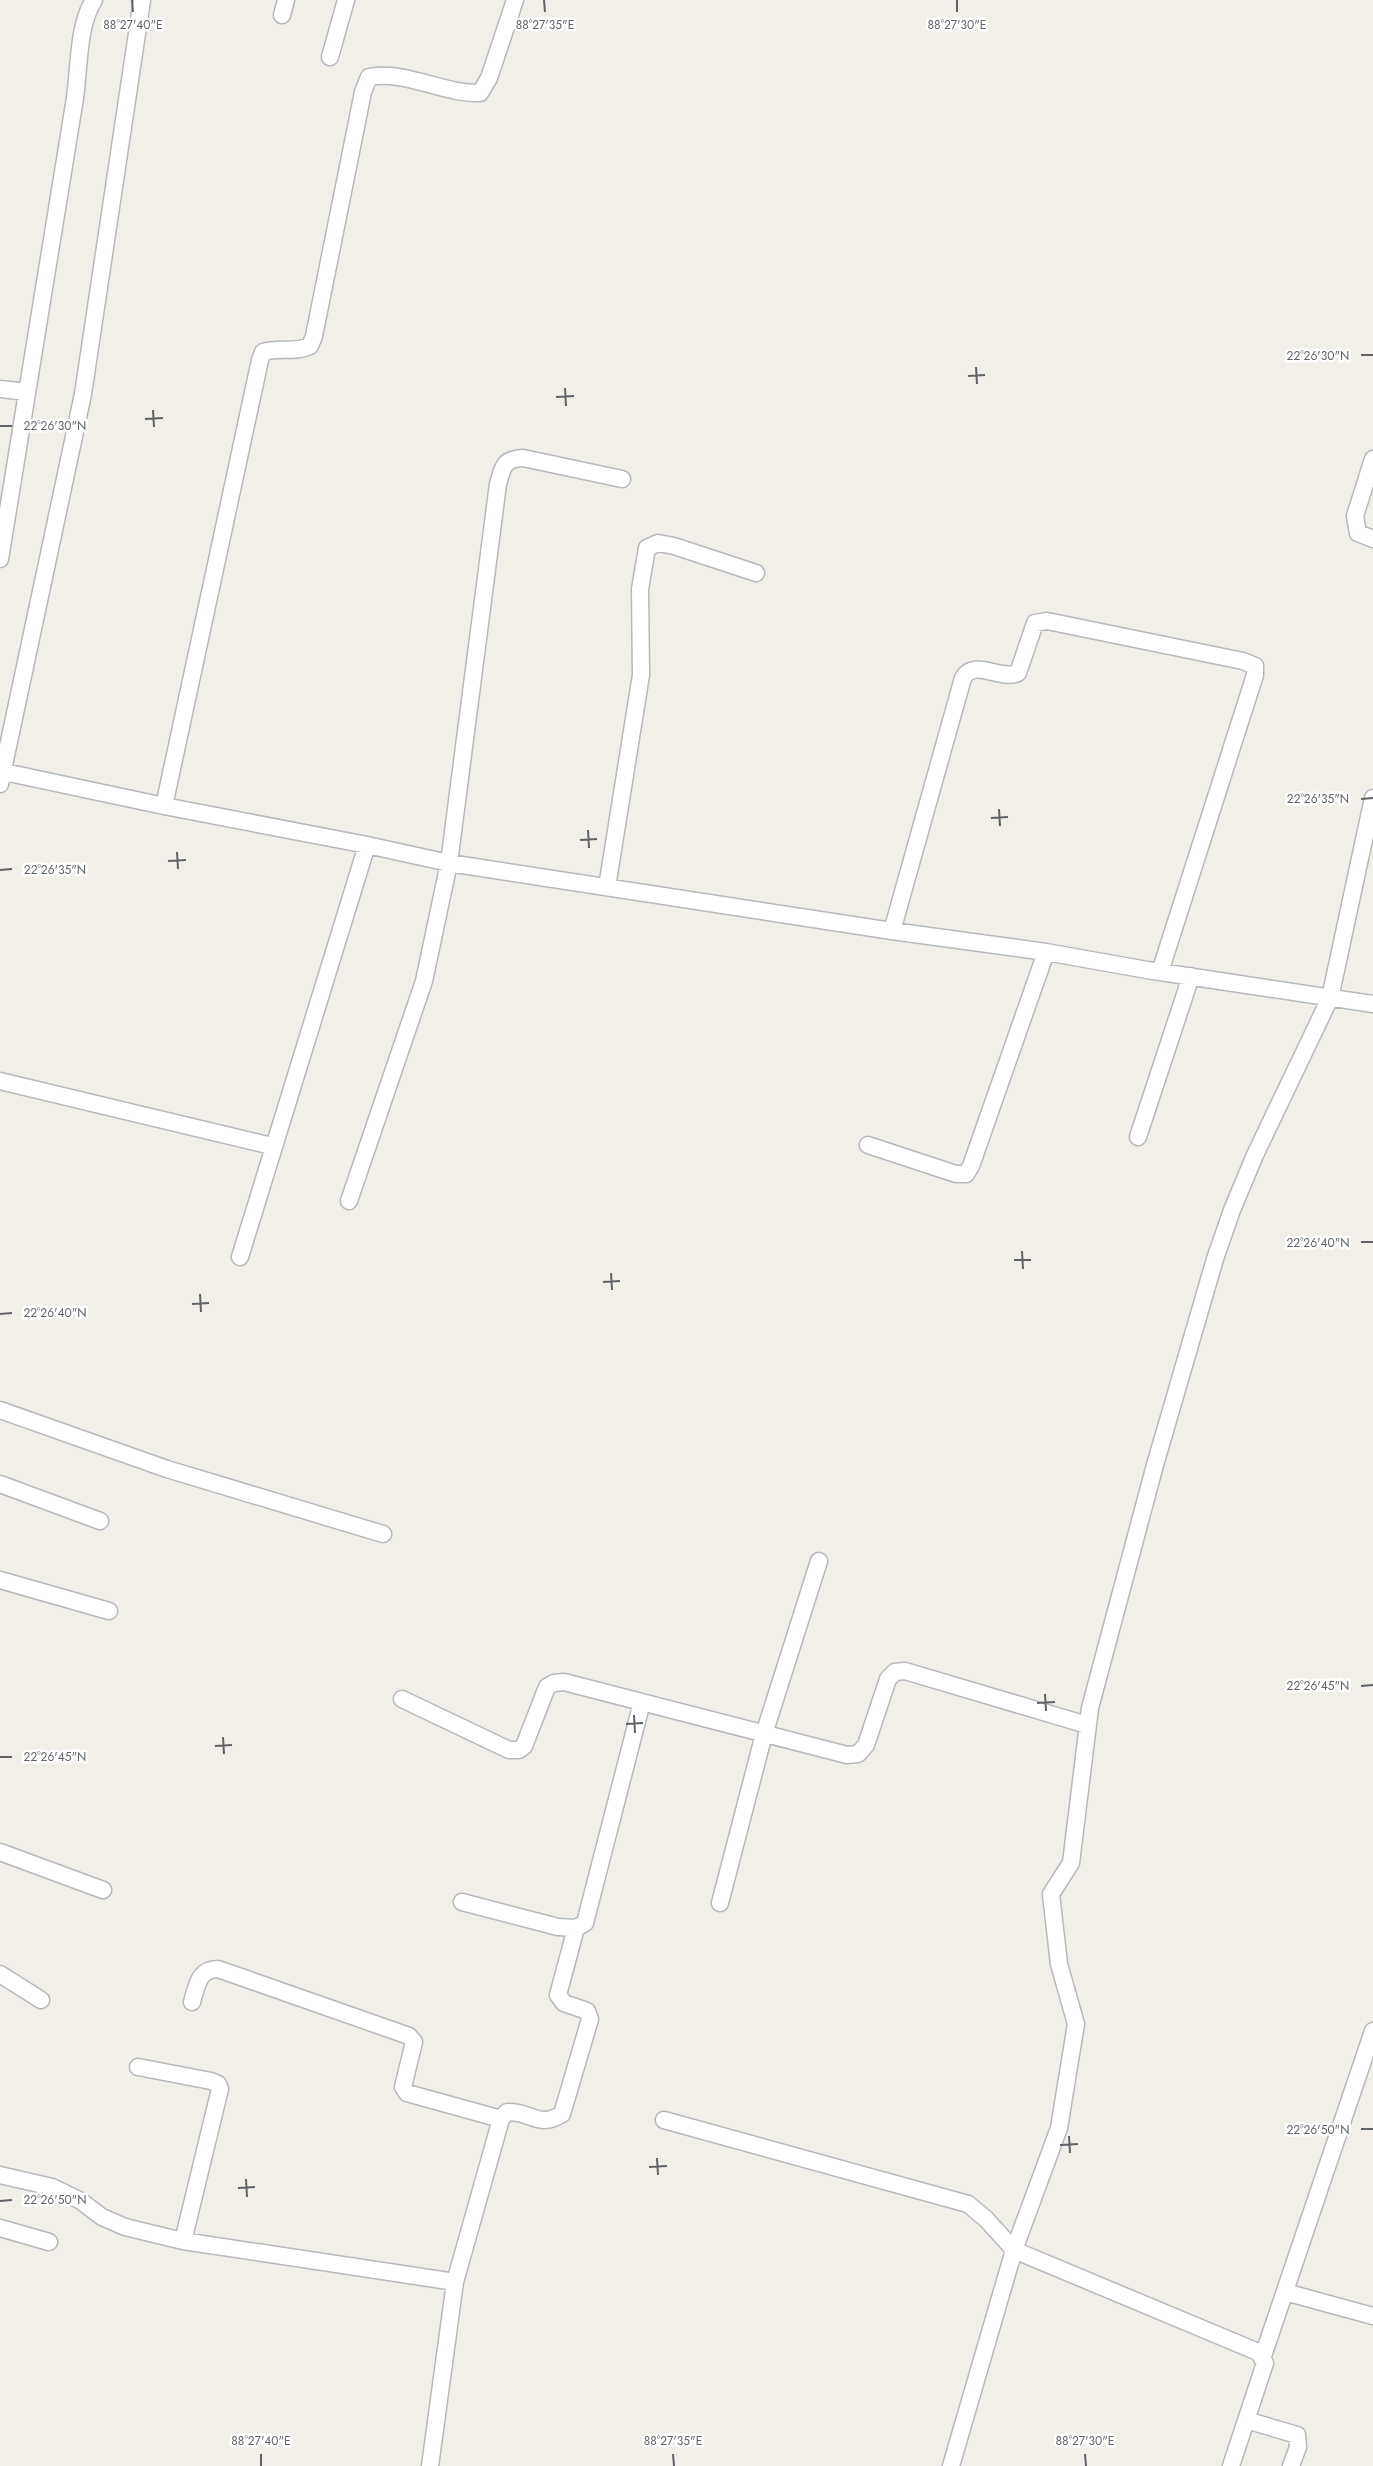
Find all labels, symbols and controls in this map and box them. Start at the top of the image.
text: 88°27'40"E [103,16,163,34]
text: 88°27'35"E [516,16,574,34]
text: 88°27'30"E [928,16,986,34]
text: 22°26'30"N [1287,347,1349,365]
text: 22°26'30"N [24,417,86,435]
text: 22°26'35"N [1287,790,1349,808]
text: 22°26'35"N [24,861,86,879]
text: 22°26'40"N [1286,1234,1350,1252]
text: 22°26'40"N [23,1304,87,1322]
text: 22°26'45"N [1287,1677,1349,1695]
text: 22°26'45"N [24,1748,86,1766]
text: 22°26'50"N [1286,2121,1350,2139]
text: 22°26'50"N [23,2191,87,2209]
text: 88°27'40"E [231,2432,291,2450]
text: 88°27'35"E [644,2432,702,2450]
text: 88°27'30"E [1056,2432,1114,2450]

